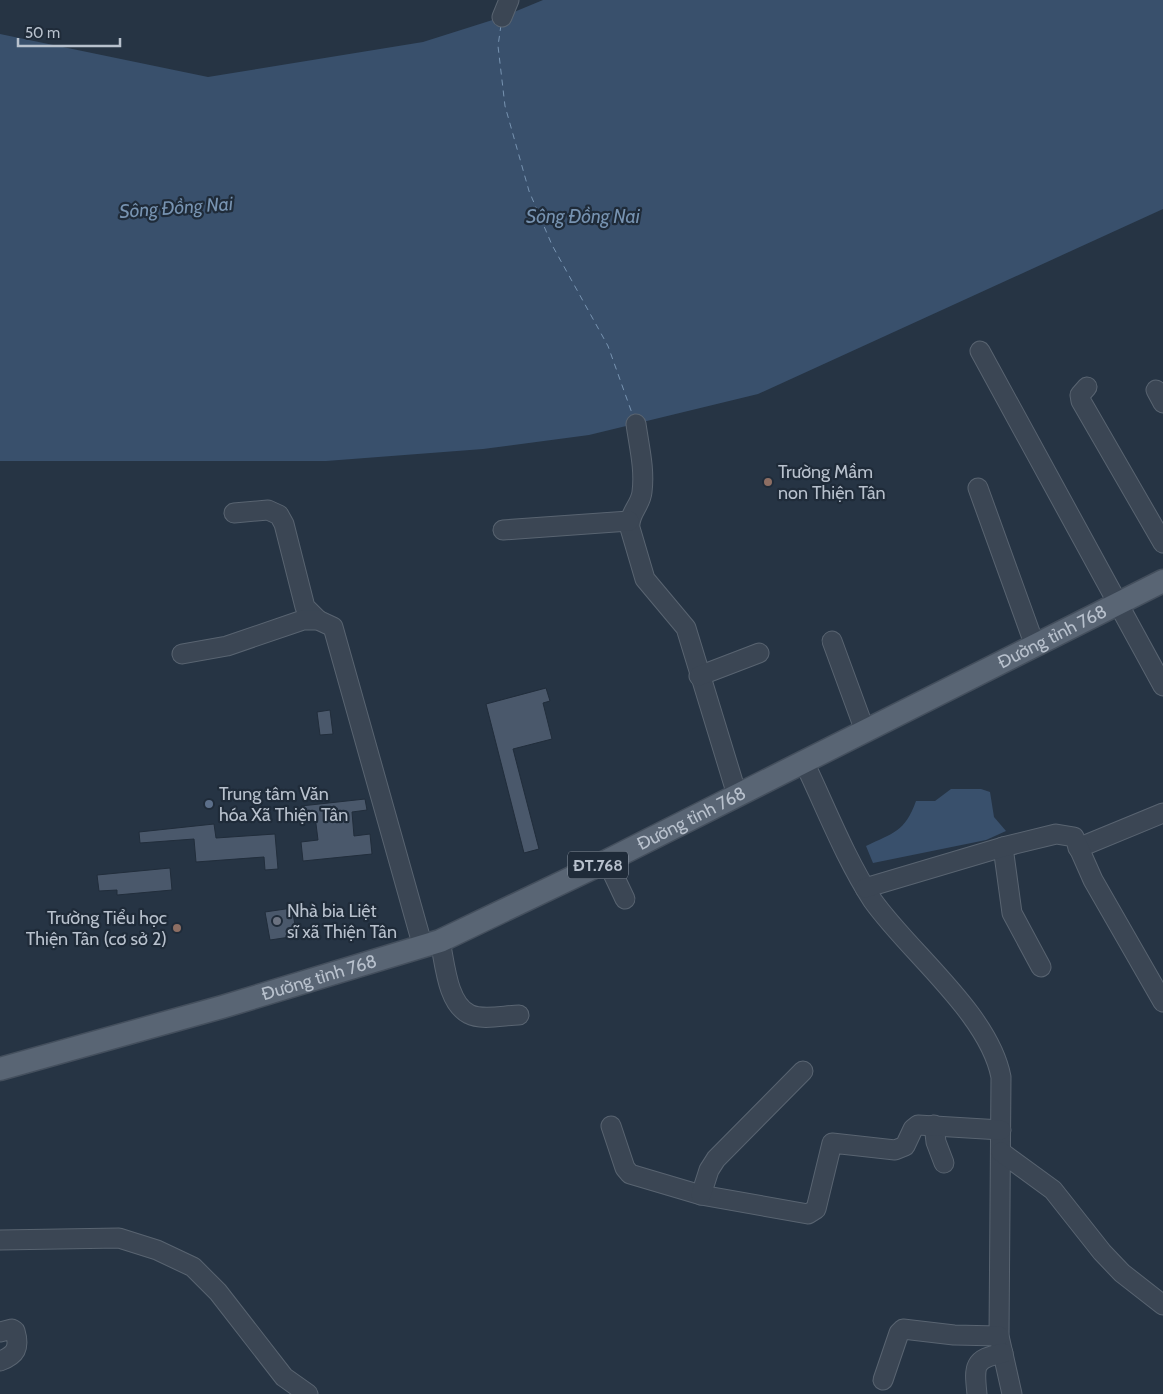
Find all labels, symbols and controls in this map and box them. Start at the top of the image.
scale bar [18,15,120,47]
text: 50 m [25,24,60,42]
water label: Sông Đồng Nai [118,192,235,223]
water label: Sông Đồng Nai [526,205,641,228]
place label: Trường Mầm non Thiện Tân [778,461,886,504]
marker: Trường Mầm non Thiện Tân [762,476,774,488]
street label: Đường tỉnh 768 [994,600,1110,673]
street label: Đường tỉnh 768 [633,782,750,855]
place label: Trung tâm Văn hóa Xã Thiện Tân [219,783,348,826]
marker: Trung tâm Văn hóa Xã Thiện Tân [203,798,215,810]
road number: ĐT.768 [568,852,628,878]
place label: Nhà bia Liệt sĩ xã Thiện Tân [287,900,397,943]
place label: Trường Tiểu học Thiện Tân (cơ sở 2) [26,907,167,950]
marker: Nhà bia Liệt sĩ xã Thiện Tân [271,915,283,927]
marker: Trường Tiểu học Thiện Tân (cơ sở 2) [171,922,183,934]
street label: Đường tỉnh 768 [259,950,379,1005]

